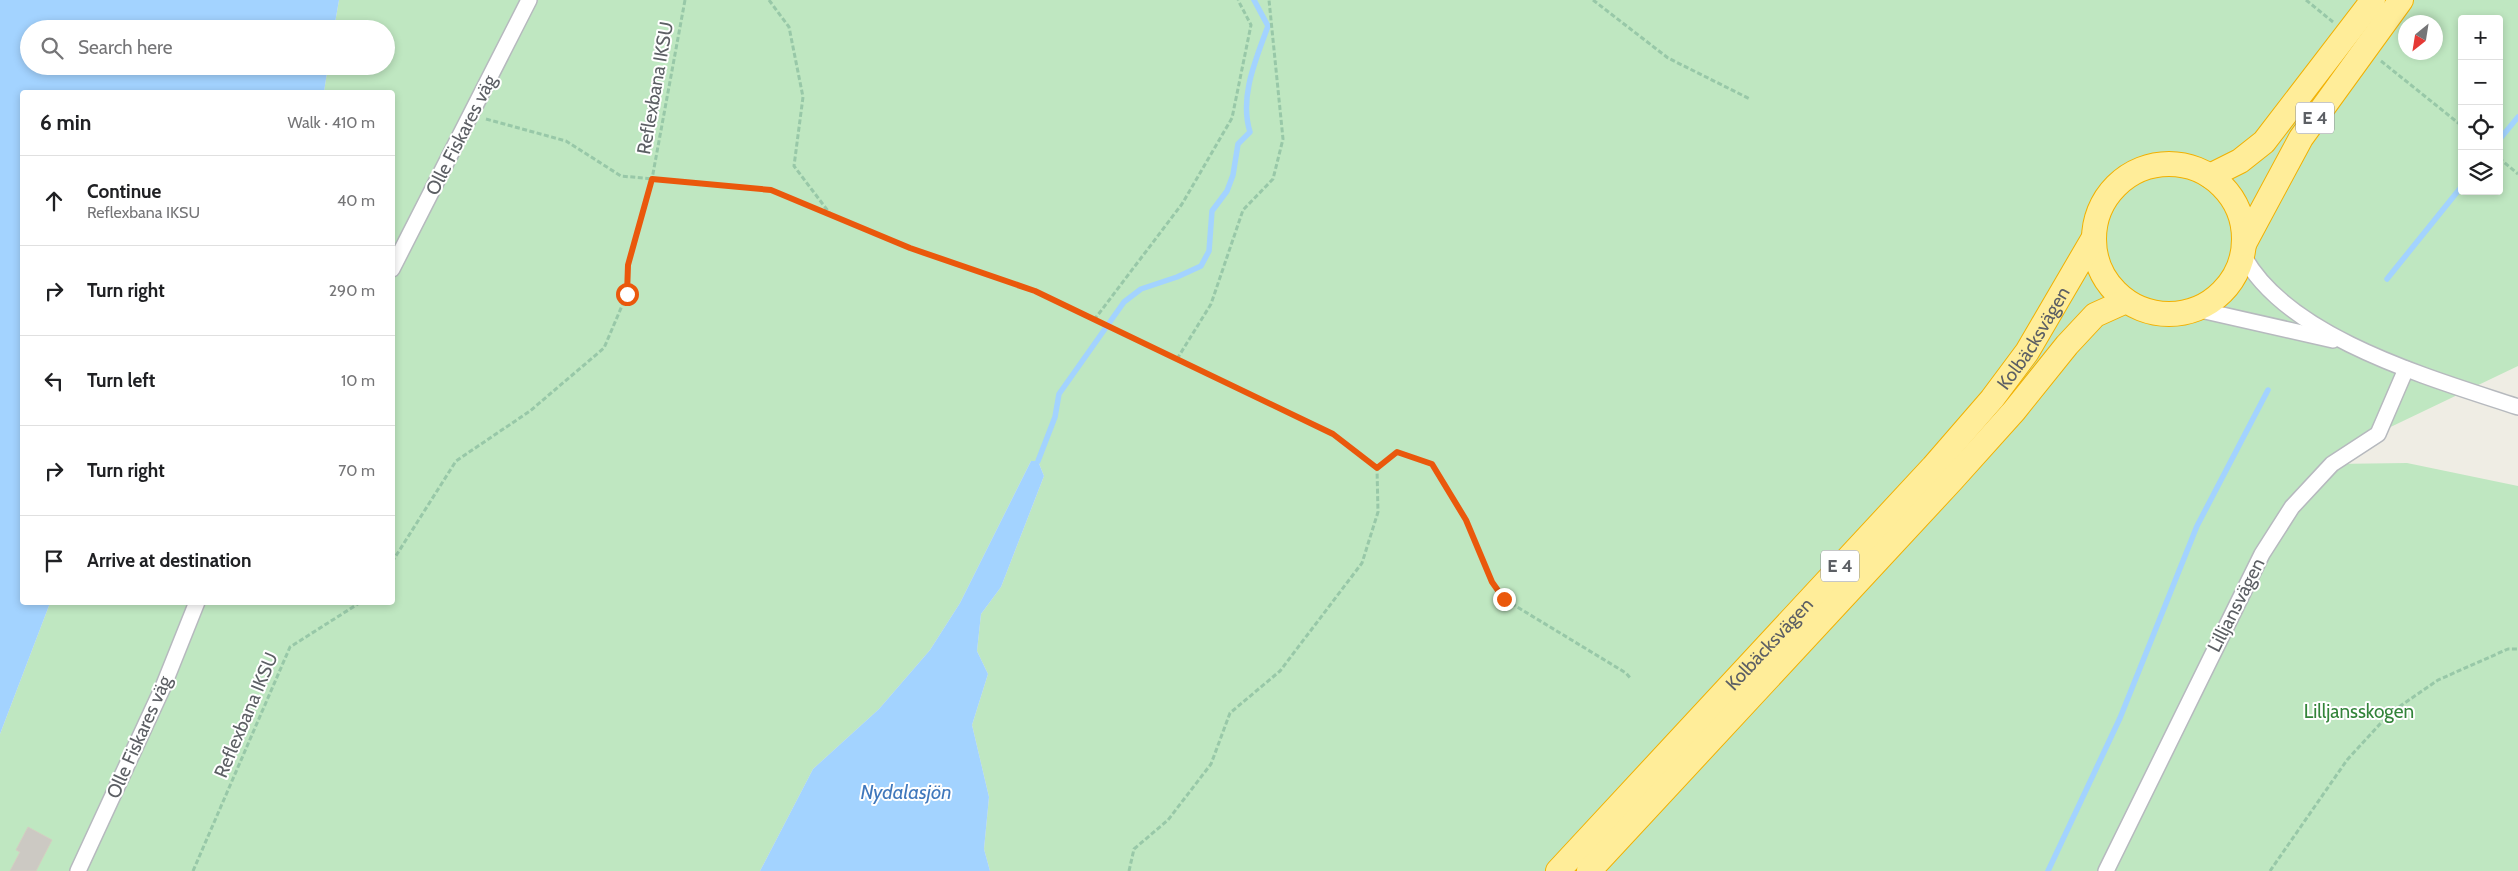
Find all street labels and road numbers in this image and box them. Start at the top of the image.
street label: Reflexbana IKSU [632,20,678,156]
street label: Olle Fiskares väg [421,70,501,199]
road number: E 4 [2296,102,2334,134]
street label: Kolbäcksvägen [1992,282,2074,394]
road number: E 4 [1821,550,1859,582]
street label: Lilljansvägen [2203,554,2269,656]
street label: Kolbäcksvägen [1720,593,1817,695]
street label: Reflexbana IKSU [209,649,283,781]
street label: Olle Fiskares väg [102,672,177,802]

